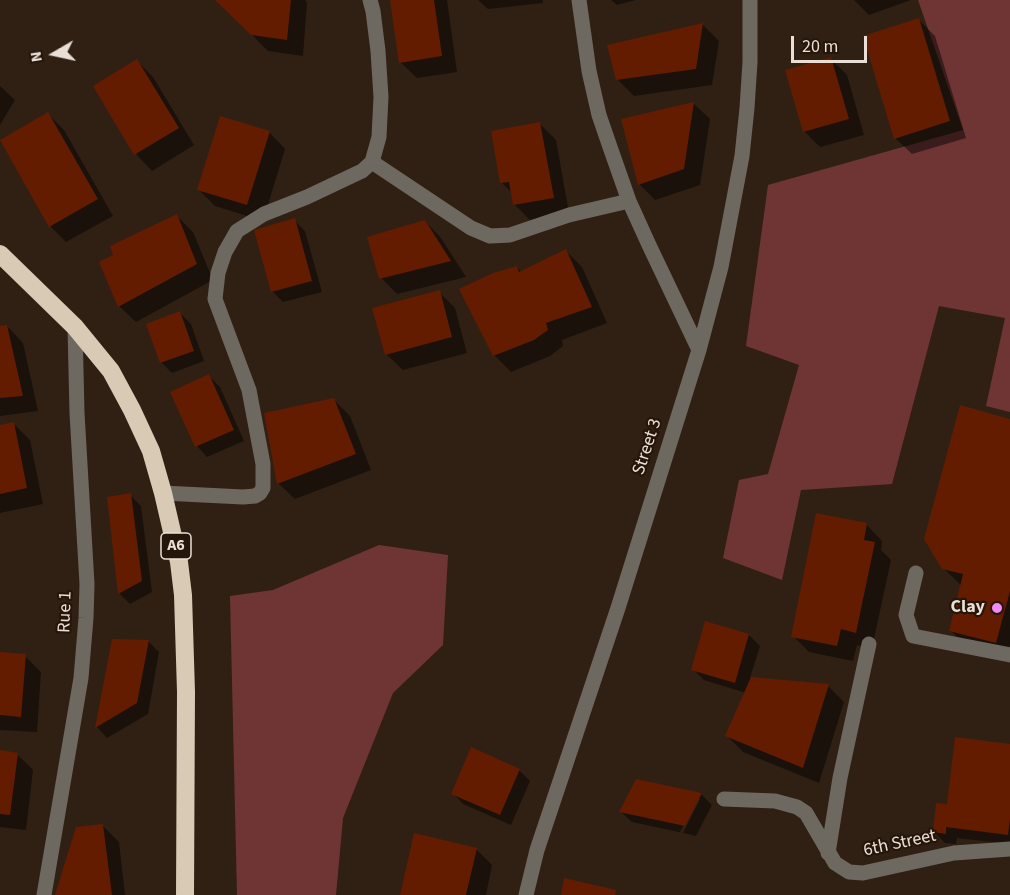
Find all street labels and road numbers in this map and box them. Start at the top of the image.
street label: Street 3 [629,416,667,478]
road number: A6 [161,533,191,559]
street label: Rue 1 [54,591,78,633]
street label: 6th Street [862,826,938,862]

